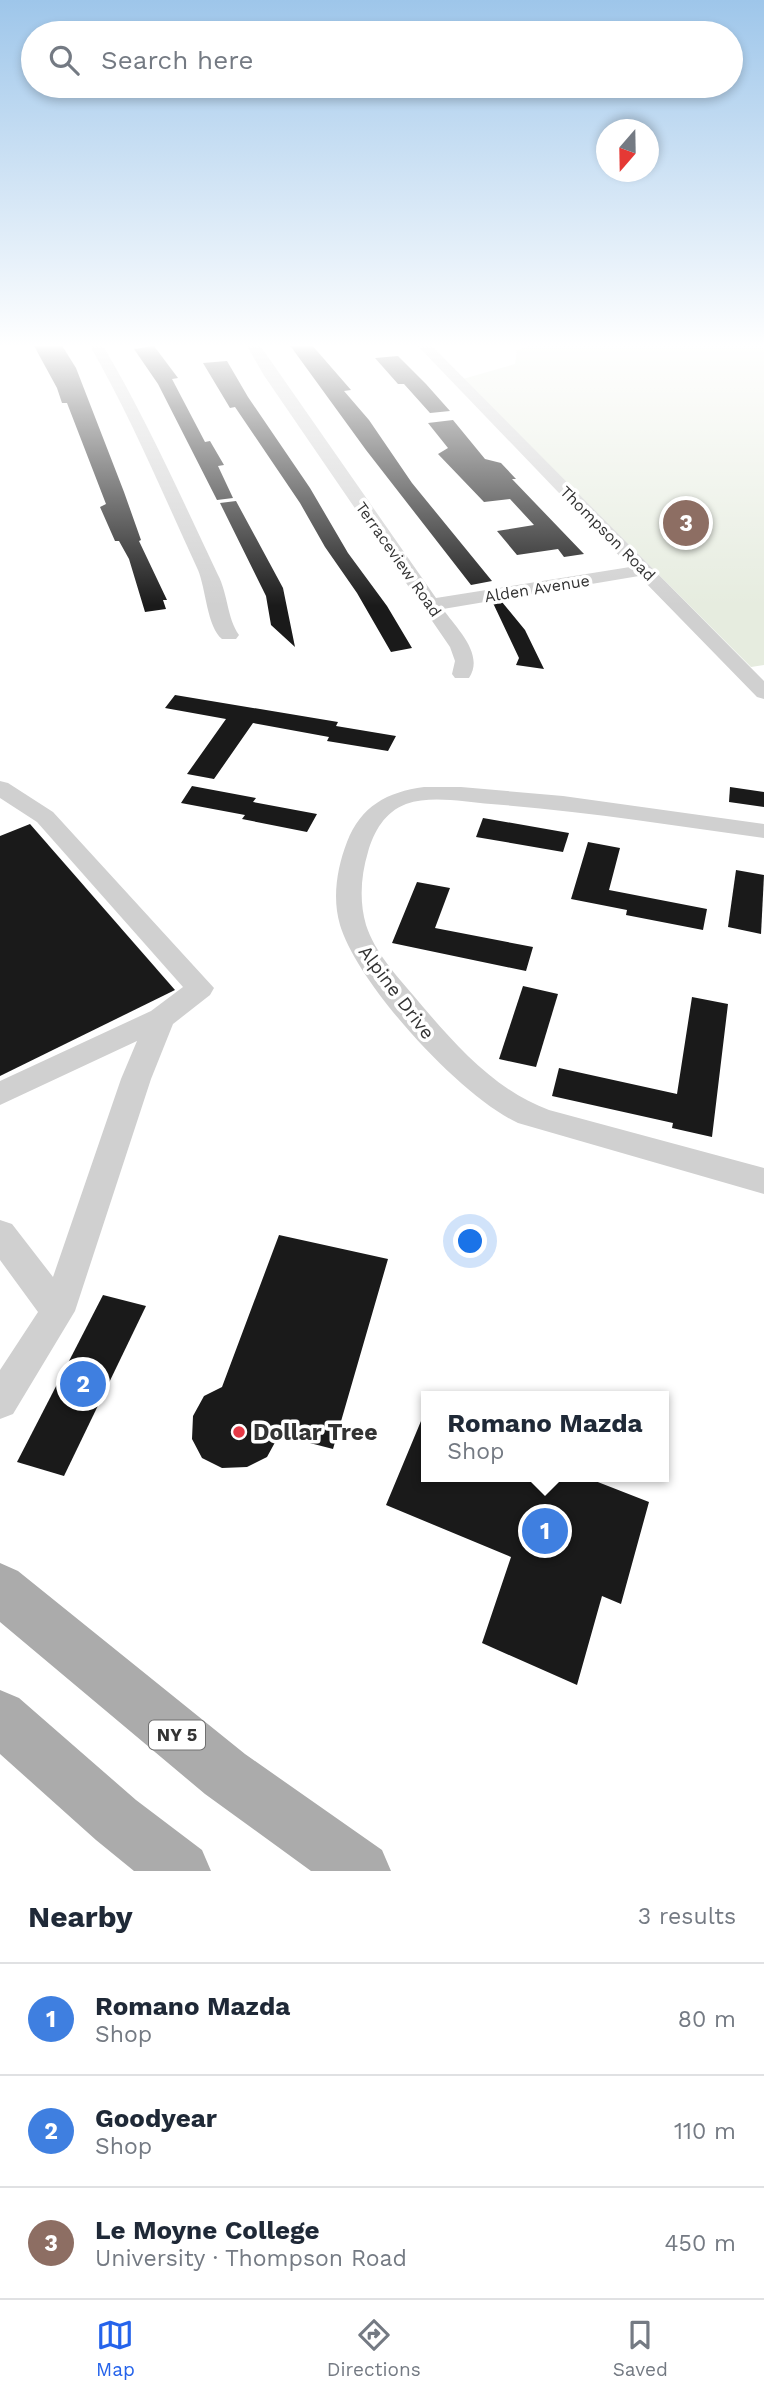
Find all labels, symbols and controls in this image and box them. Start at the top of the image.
search box [21,21,743,98]
icon: search [45,41,83,79]
text: Search here [101,45,253,75]
north arrow [596,119,659,182]
street label: Thompson Road [556,482,659,585]
pin: 3 [663,497,709,549]
street label: Terraceview Road [352,498,445,621]
street label: Alden Avenue [483,571,591,606]
street label: Alpine Drive [354,941,439,1044]
your location [453,1224,487,1258]
pin: 2 [60,1358,106,1410]
popup [421,1391,669,1482]
text: Romano Mazda [447,1408,643,1438]
place label: Dollar Tree [253,1419,378,1446]
marker: Dollar Tree [231,1424,247,1440]
text: Shop [447,1438,505,1465]
pin: 1 [522,1505,568,1557]
road number: NY 5 [149,1720,205,1750]
text: Nearby [28,1899,133,1934]
text: 3 results [638,1903,736,1930]
text: Romano Mazda [95,1991,290,2021]
text: 1 [46,2006,56,2033]
text: 80 m [678,2006,736,2033]
text: Shop [95,2021,152,2048]
text: Goodyear [95,2103,217,2133]
text: 2 [44,2118,58,2145]
text: 110 m [674,2118,736,2145]
text: Shop [95,2133,152,2160]
text: Le Moyne College [95,2215,320,2245]
text: 3 [44,2230,58,2257]
text: 450 m [664,2230,736,2257]
text: University · Thompson Road [95,2245,407,2272]
tab: Map [96,2316,135,2381]
tab: Directions [327,2316,421,2381]
tab: Saved [613,2316,668,2381]

